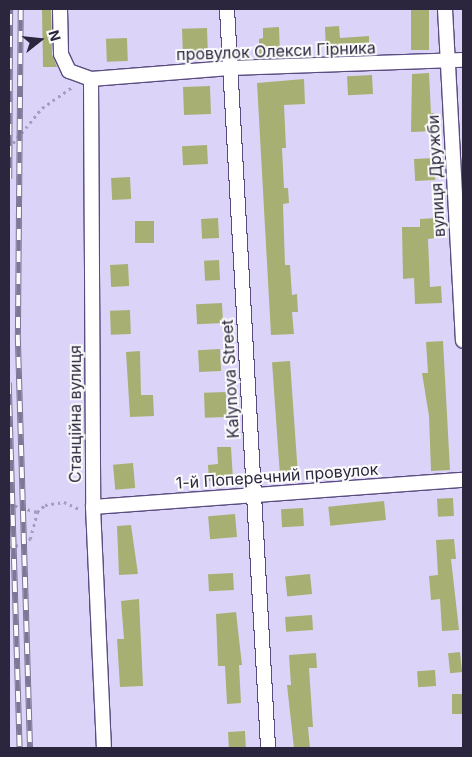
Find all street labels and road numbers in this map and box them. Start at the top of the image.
street label: провулок Олекси Гірника [176,38,376,64]
street label: вулиця Дружби [423,114,449,238]
street label: Kalynova Street [217,319,243,439]
street label: Станційна вулиця [65,345,85,483]
street label: 1-й Поперечний провулок [175,459,379,493]

